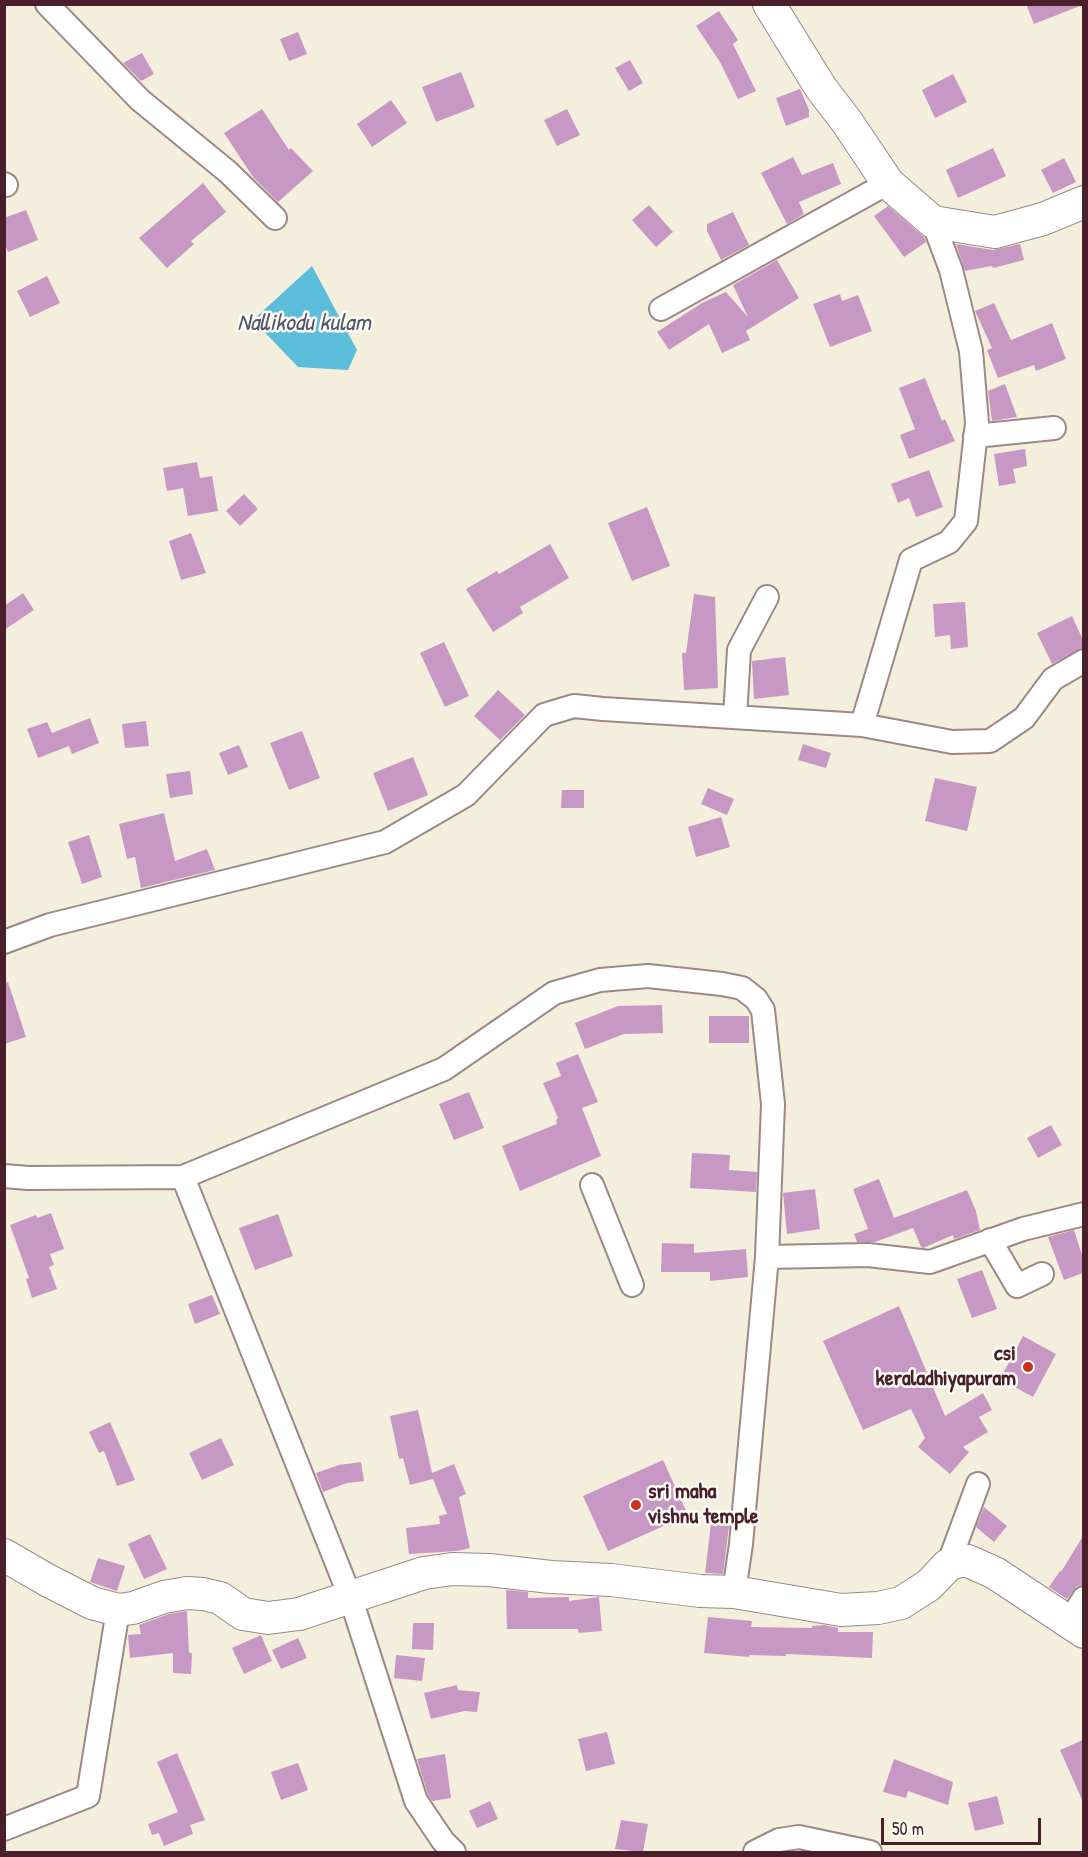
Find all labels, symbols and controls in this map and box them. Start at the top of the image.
water label: Nallikodu kulam [237,310,371,338]
place label: csi keraladhiyapuram [876,1341,1016,1392]
marker: csi keraladhiyapuram [1021,1360,1035,1374]
place label: sri maha vishnu temple [648,1479,759,1530]
marker: sri maha vishnu temple [629,1498,643,1512]
scale bar [884,1806,1044,1844]
text: 50 m [892,1816,924,1841]

